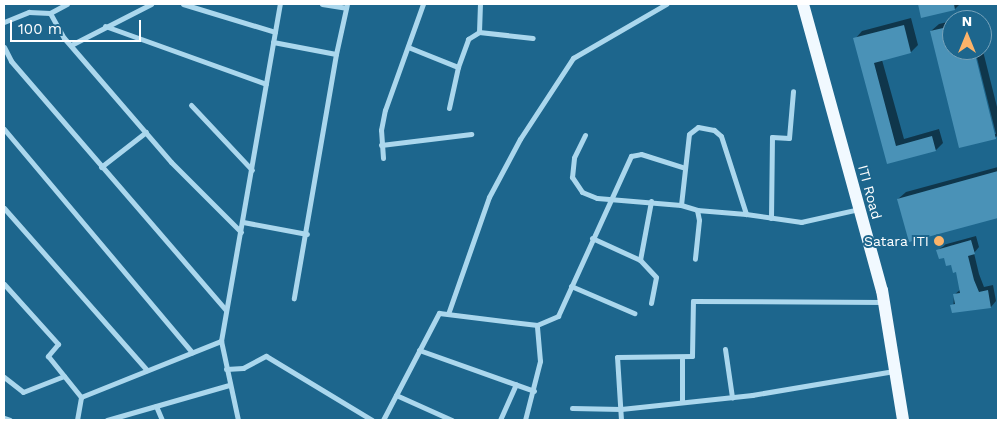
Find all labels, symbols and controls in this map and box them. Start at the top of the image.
scale bar [12,10,144,42]
north arrow [942,10,992,60]
text: N [962,13,972,29]
text: 100 m [18,20,62,38]
street label: ITI Road [855,163,885,221]
place label: Satara ITI [864,233,929,249]
marker: Satara ITI [933,235,945,247]

